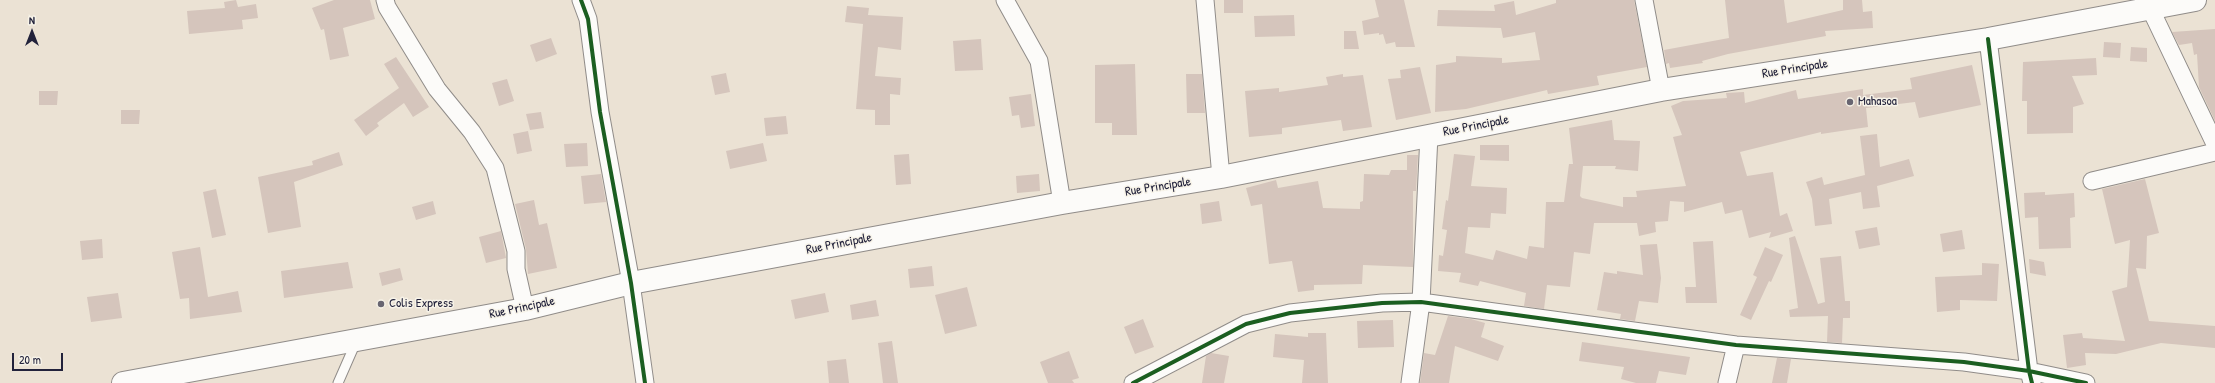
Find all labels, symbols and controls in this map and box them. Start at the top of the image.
north arrow [12,12,52,52]
text: N [29,13,35,27]
street label: Rue Principale [1761,56,1829,82]
place label: Mahasoa [1858,94,1897,110]
marker: Mahasoa [1845,97,1855,107]
street label: Rue Principale [1442,112,1510,140]
street label: Rue Principale [1124,174,1192,200]
street label: Rue Principale [805,230,873,258]
street label: Rue Principale [488,293,556,323]
place label: Colis Express [389,296,453,312]
marker: Colis Express [376,299,386,309]
scale bar [14,345,65,371]
text: 20 m [19,351,41,368]

